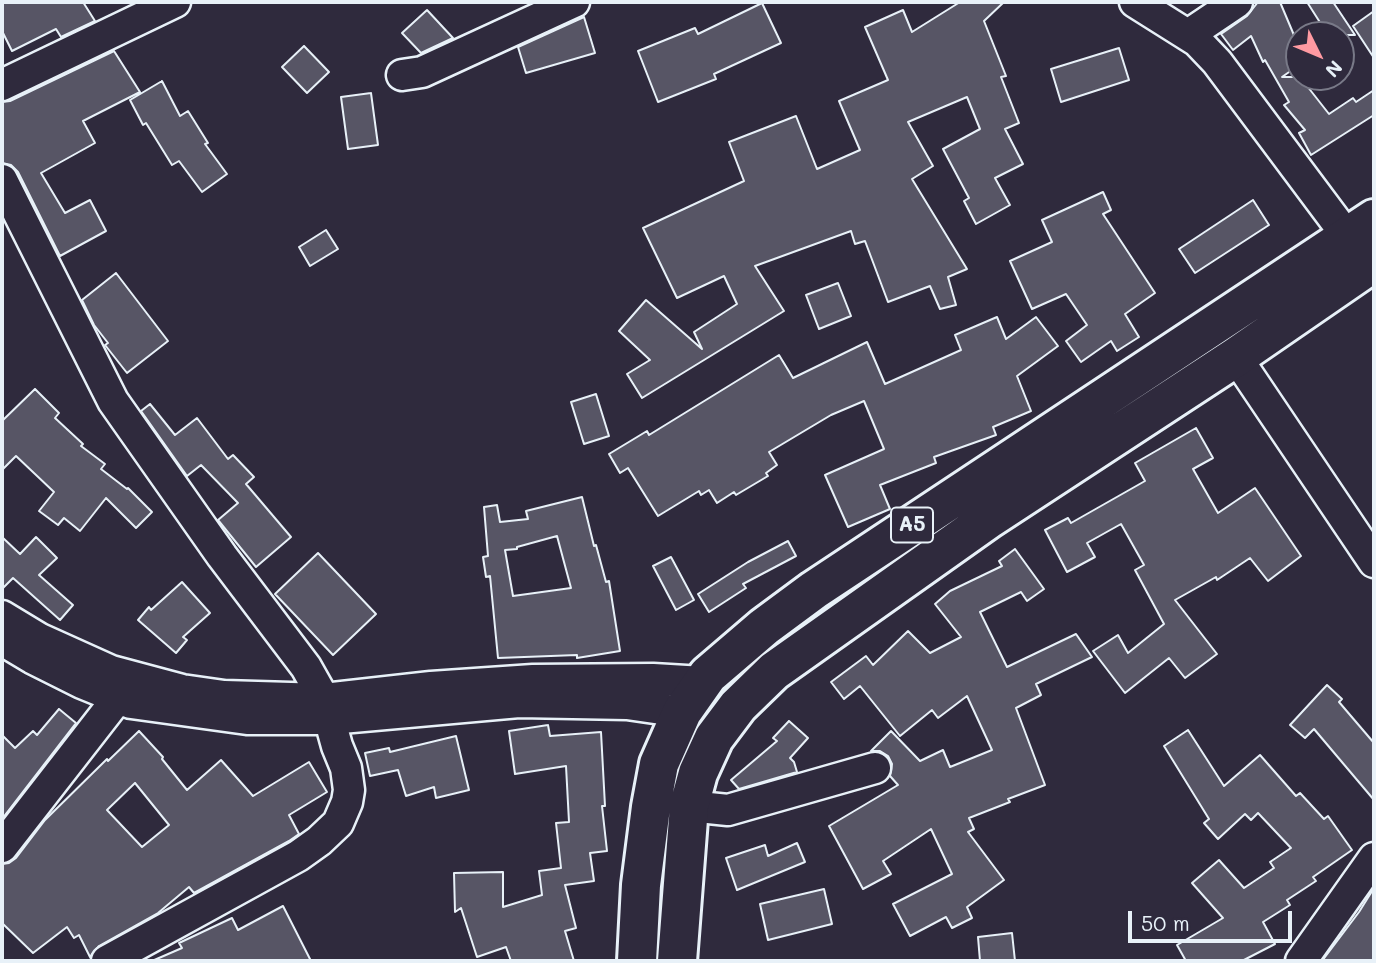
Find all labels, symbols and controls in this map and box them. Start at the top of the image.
north arrow [1285,21,1355,91]
text: N [1320,55,1348,83]
road number: A5 [891,508,933,542]
scale bar [1131,897,1296,941]
text: 50 m [1141,909,1190,936]

